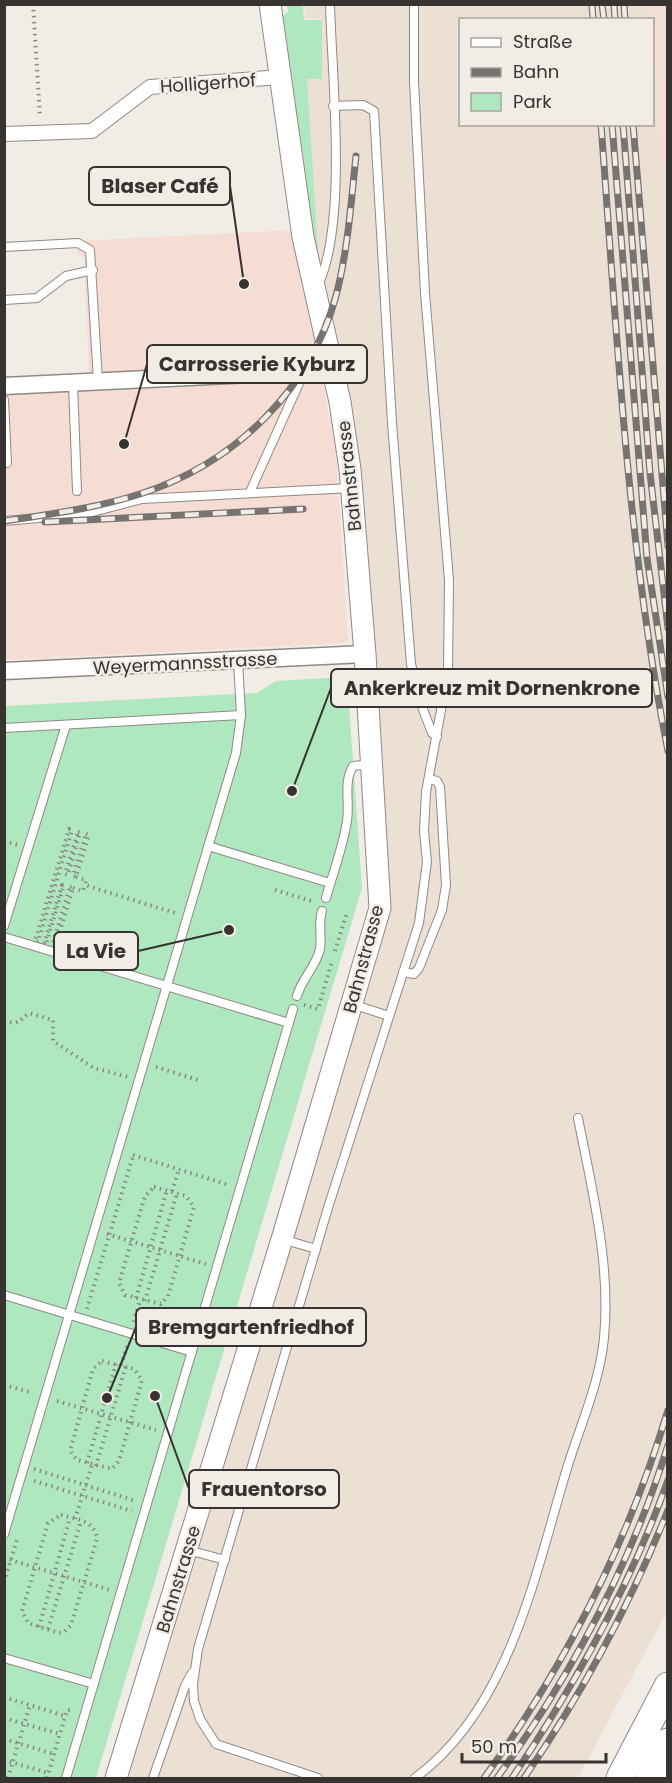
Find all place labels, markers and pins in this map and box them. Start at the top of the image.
callout: Blaser Café [89,167,230,205]
callout: Carrosserie Kyburz [147,345,367,383]
callout: Ankerkreuz mit Dornenkrone [331,669,652,707]
callout: La Vie [54,932,138,970]
callout: Bremgartenfriedhof [136,1308,366,1346]
callout: Frauentorso [189,1470,339,1508]

